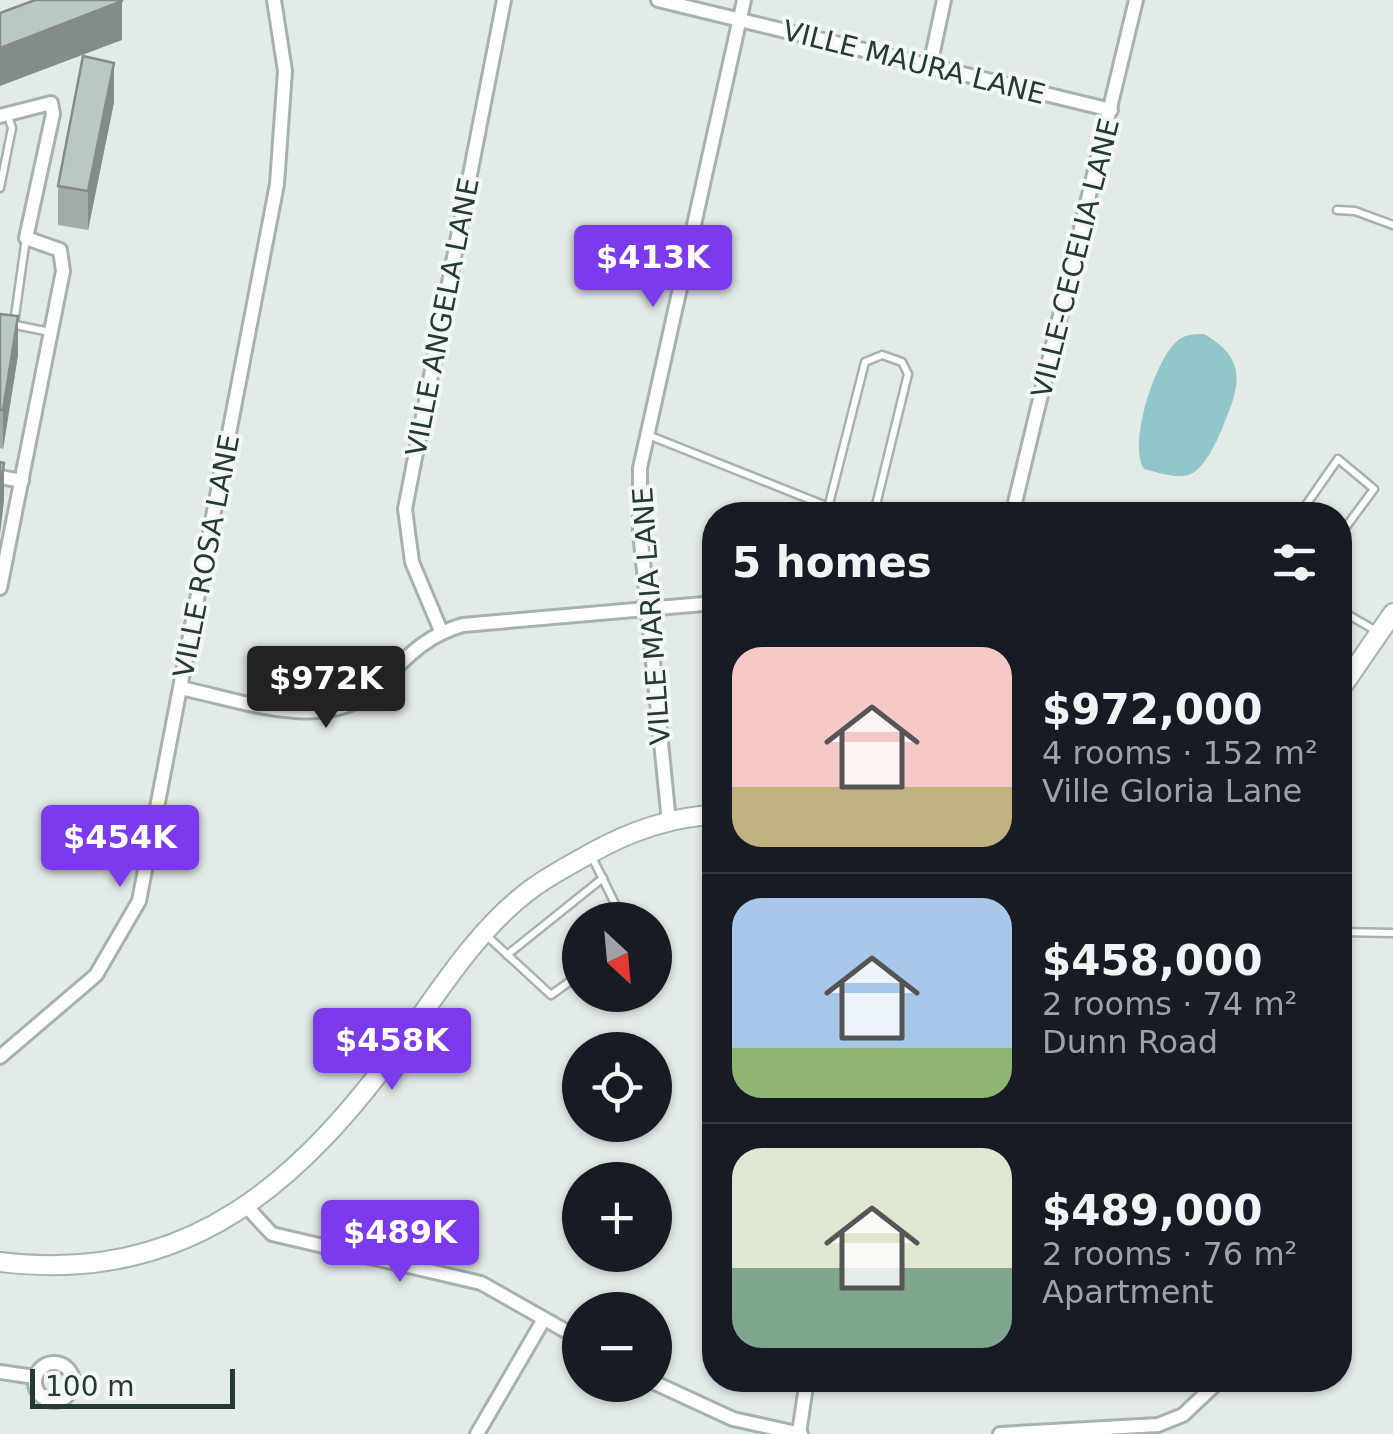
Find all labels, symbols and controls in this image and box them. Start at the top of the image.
street label: VILLE MAURA LANE [779,14,1049,111]
street label: VILLE-CECELIA LANE [1025,115,1126,401]
street label: VILLE ANGELA LANE [399,175,486,459]
pin: $413K [583,225,723,310]
text: $413K [596,238,710,276]
street label: VILLE ROSA LANE [167,432,246,681]
street label: VILLE MARIA LANE [626,486,677,746]
icon: filters [1267,535,1322,590]
text: 5 homes [732,538,932,587]
pin: $972K [256,646,396,731]
text: $972K [269,659,383,697]
text: $972,000 [1042,685,1263,734]
icon: home [812,687,932,807]
text: 4 rooms · 152 m² [1042,734,1318,772]
text: Ville Gloria Lane [1042,772,1302,810]
pin: $454K [50,805,190,890]
text: $454K [63,818,177,856]
north arrow [562,902,672,1012]
map controls [562,902,672,1402]
text: $458,000 [1042,936,1263,985]
icon: home [812,938,932,1058]
text: 2 rooms · 74 m² [1042,985,1297,1023]
pin: $458K [322,1008,462,1093]
text: $458K [335,1021,449,1059]
text: Dunn Road [1042,1023,1218,1061]
button: locate [562,1032,672,1142]
button: + [562,1162,672,1272]
text: $489,000 [1042,1186,1263,1235]
icon: home [812,1188,932,1308]
pin: $489K [330,1200,470,1285]
text: $489K [343,1213,457,1251]
text: 2 rooms · 76 m² [1042,1235,1297,1273]
text: Apartment [1042,1273,1213,1311]
button: − [562,1292,672,1402]
scale bar [30,1364,235,1408]
text: 100 m [45,1370,135,1403]

